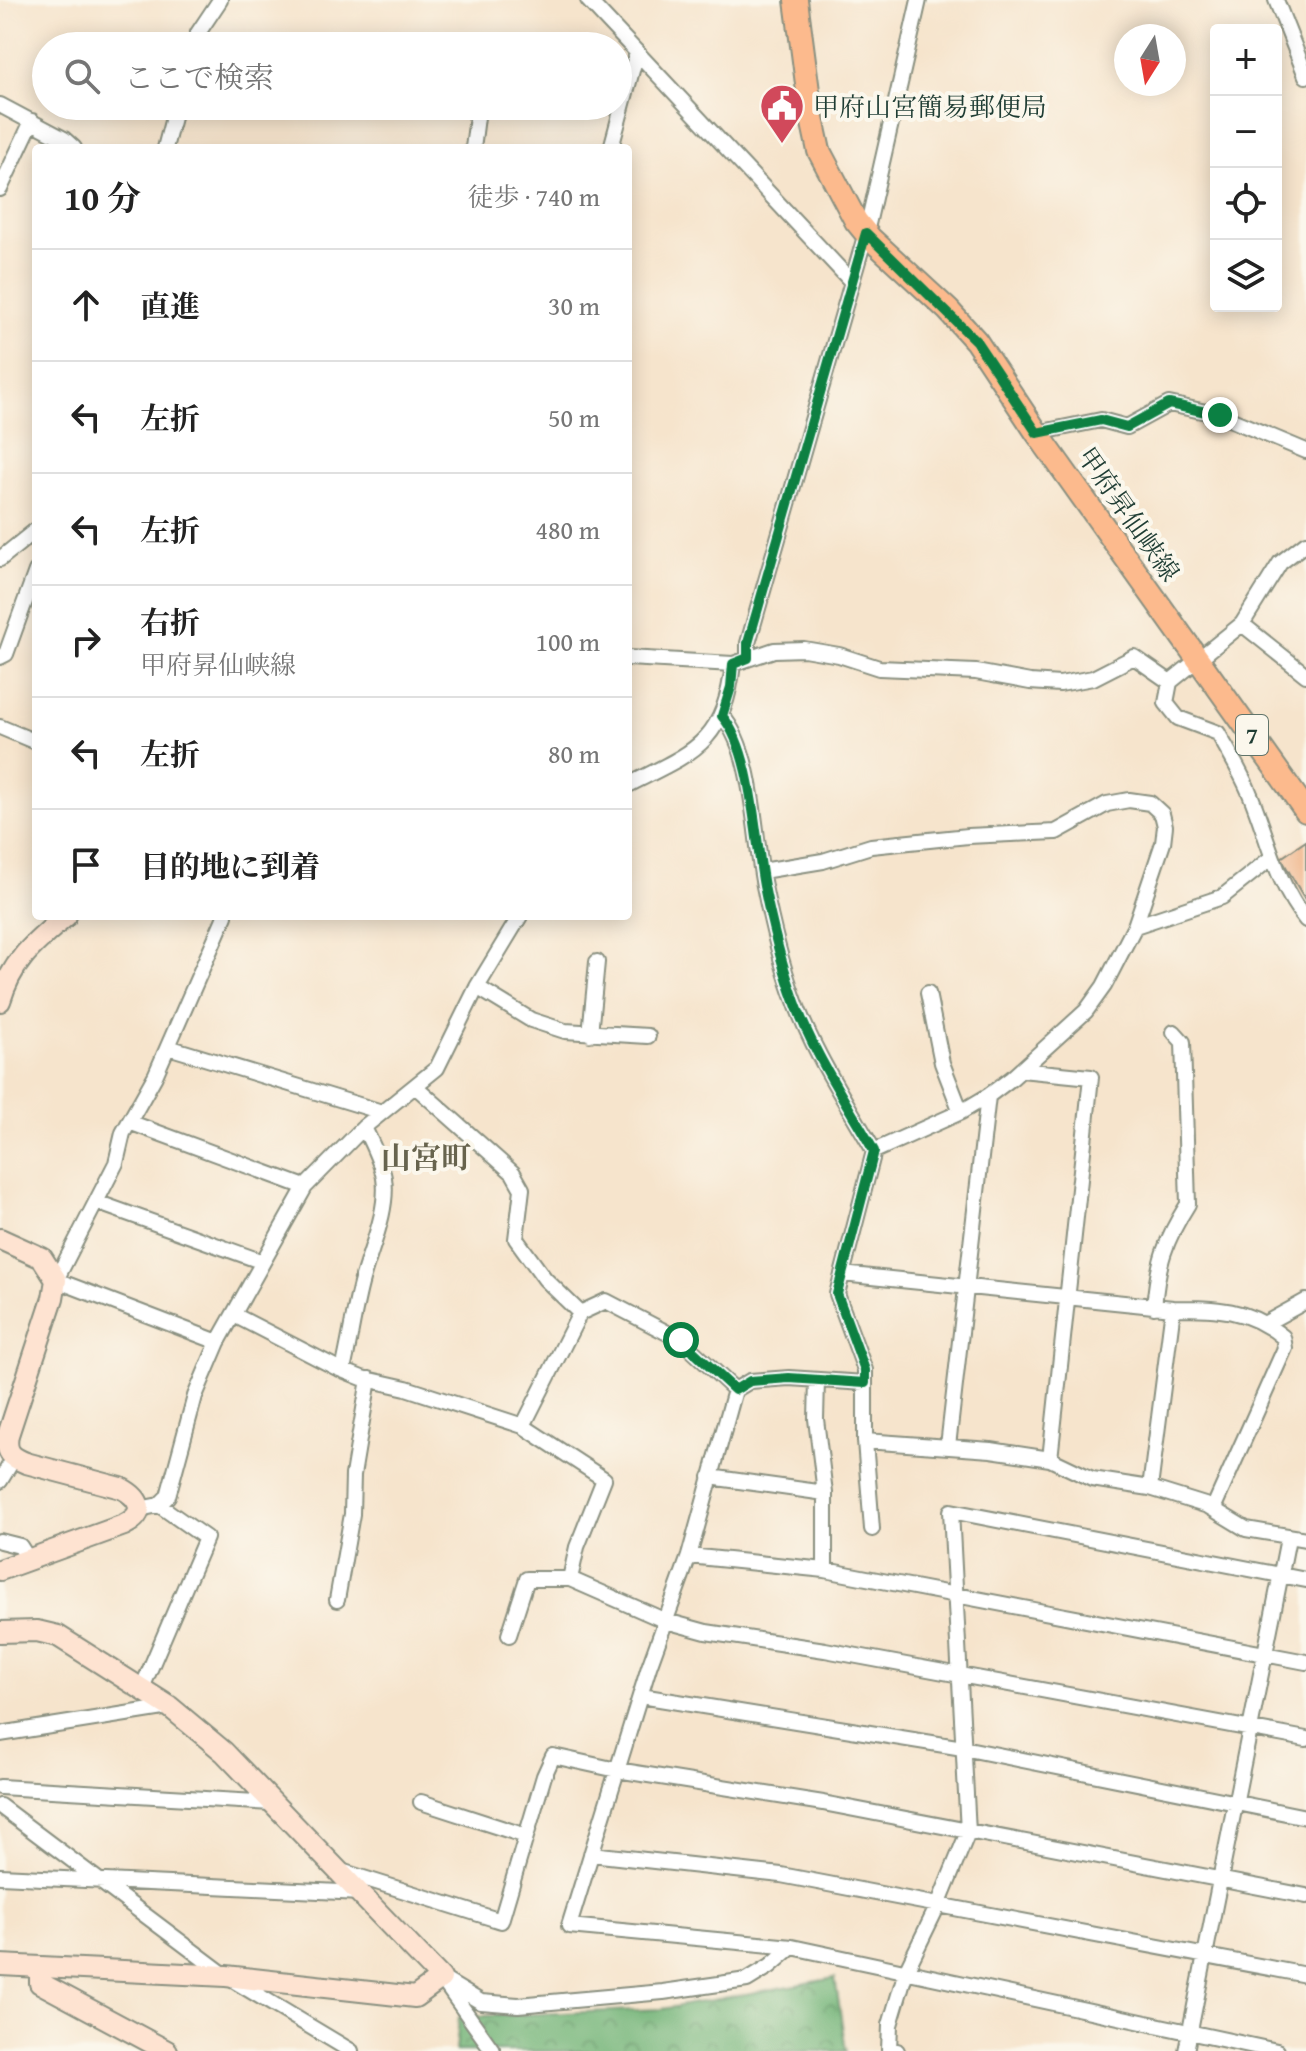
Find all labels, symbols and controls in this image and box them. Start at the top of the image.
north arrow [1114,24,1186,96]
map controls [1210,24,1282,312]
button: + [1210,24,1282,96]
search box [32,32,632,120]
icon: search [60,54,104,98]
text: ここで検索 [124,55,274,99]
public building icon: 甲府山宮簡易郵便局 [758,82,806,145]
place label: 甲府山宮簡易郵便局 [813,87,1047,126]
button: − [1210,96,1282,168]
button: locate [1210,168,1282,240]
text: 10 分 [64,173,141,222]
text: 徒歩 · 740 m [468,177,600,216]
button: layers [1210,240,1282,312]
icon: ahead [64,283,108,327]
text: 直進 [140,284,200,328]
text: 30 m [548,286,600,325]
icon: left [64,395,108,439]
text: 左折 [140,396,200,440]
route end [1202,397,1238,433]
text: 50 m [548,398,600,437]
street label: 甲府昇仙峡線 [1068,439,1190,589]
icon: left [64,507,108,551]
text: 左折 [140,508,200,552]
text: 480 m [535,510,600,549]
text: 右折 [140,600,200,644]
icon: right [64,619,108,663]
text: 100 m [535,622,600,661]
text: 甲府昇仙峡線 [140,645,296,684]
road number: 7 [1236,715,1268,755]
icon: left [64,731,108,775]
text: 左折 [140,732,200,776]
text: 80 m [548,734,600,773]
icon: arrive [64,843,108,887]
text: 目的地に到着 [140,844,320,888]
district label: 山宮町 [381,1135,471,1179]
route start [663,1322,699,1358]

